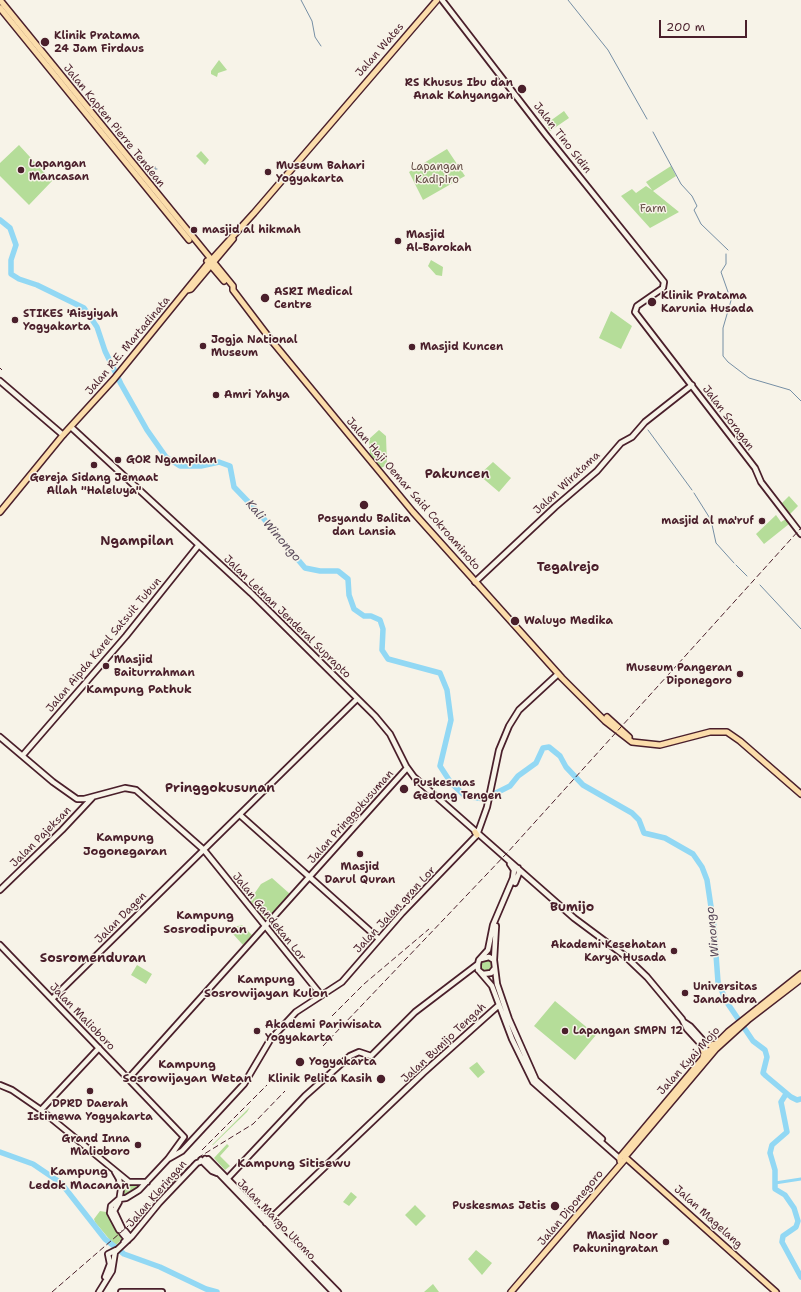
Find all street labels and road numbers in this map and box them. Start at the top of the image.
street label: Jalan Wates [353,20,407,80]
street label: Jalan Kapten Pierre Tendean [60,62,168,190]
street label: Jalan Tino Sidin [530,100,594,176]
street label: Jalan R.E. Martadinata [83,294,173,398]
street label: Jalan Soragan [699,383,757,453]
street label: Jalan Haji Oemar Said Cokroaminoto [343,415,483,573]
street label: Jalan Wiratama [531,449,603,517]
street label: Jalan Letnan Jenderal Suprapto [221,553,353,681]
street label: Jalan Aipda Karel Satsuit Tubun [44,575,164,715]
street label: Jalan Pringgokusuman [306,768,396,866]
street label: Jalan Pajeksan [8,804,74,870]
street label: Jalan Jalan gran Lor [351,864,439,956]
street label: Jalan Gandekan Lor [229,870,309,964]
street label: Jalan Dagen [93,890,149,946]
street label: Jalan Malioboro [47,981,117,1053]
street label: Jalan Bumijo Tengah [399,1000,489,1086]
street label: Jalan Kyai Mojo [655,1024,723,1098]
street label: Jalan Kleringan [124,1158,190,1230]
street label: Jalan Diponegoro [536,1168,606,1248]
street label: Jalan Margo Utomo [234,1177,318,1263]
street label: Jalan Magelang [671,1183,745,1251]

